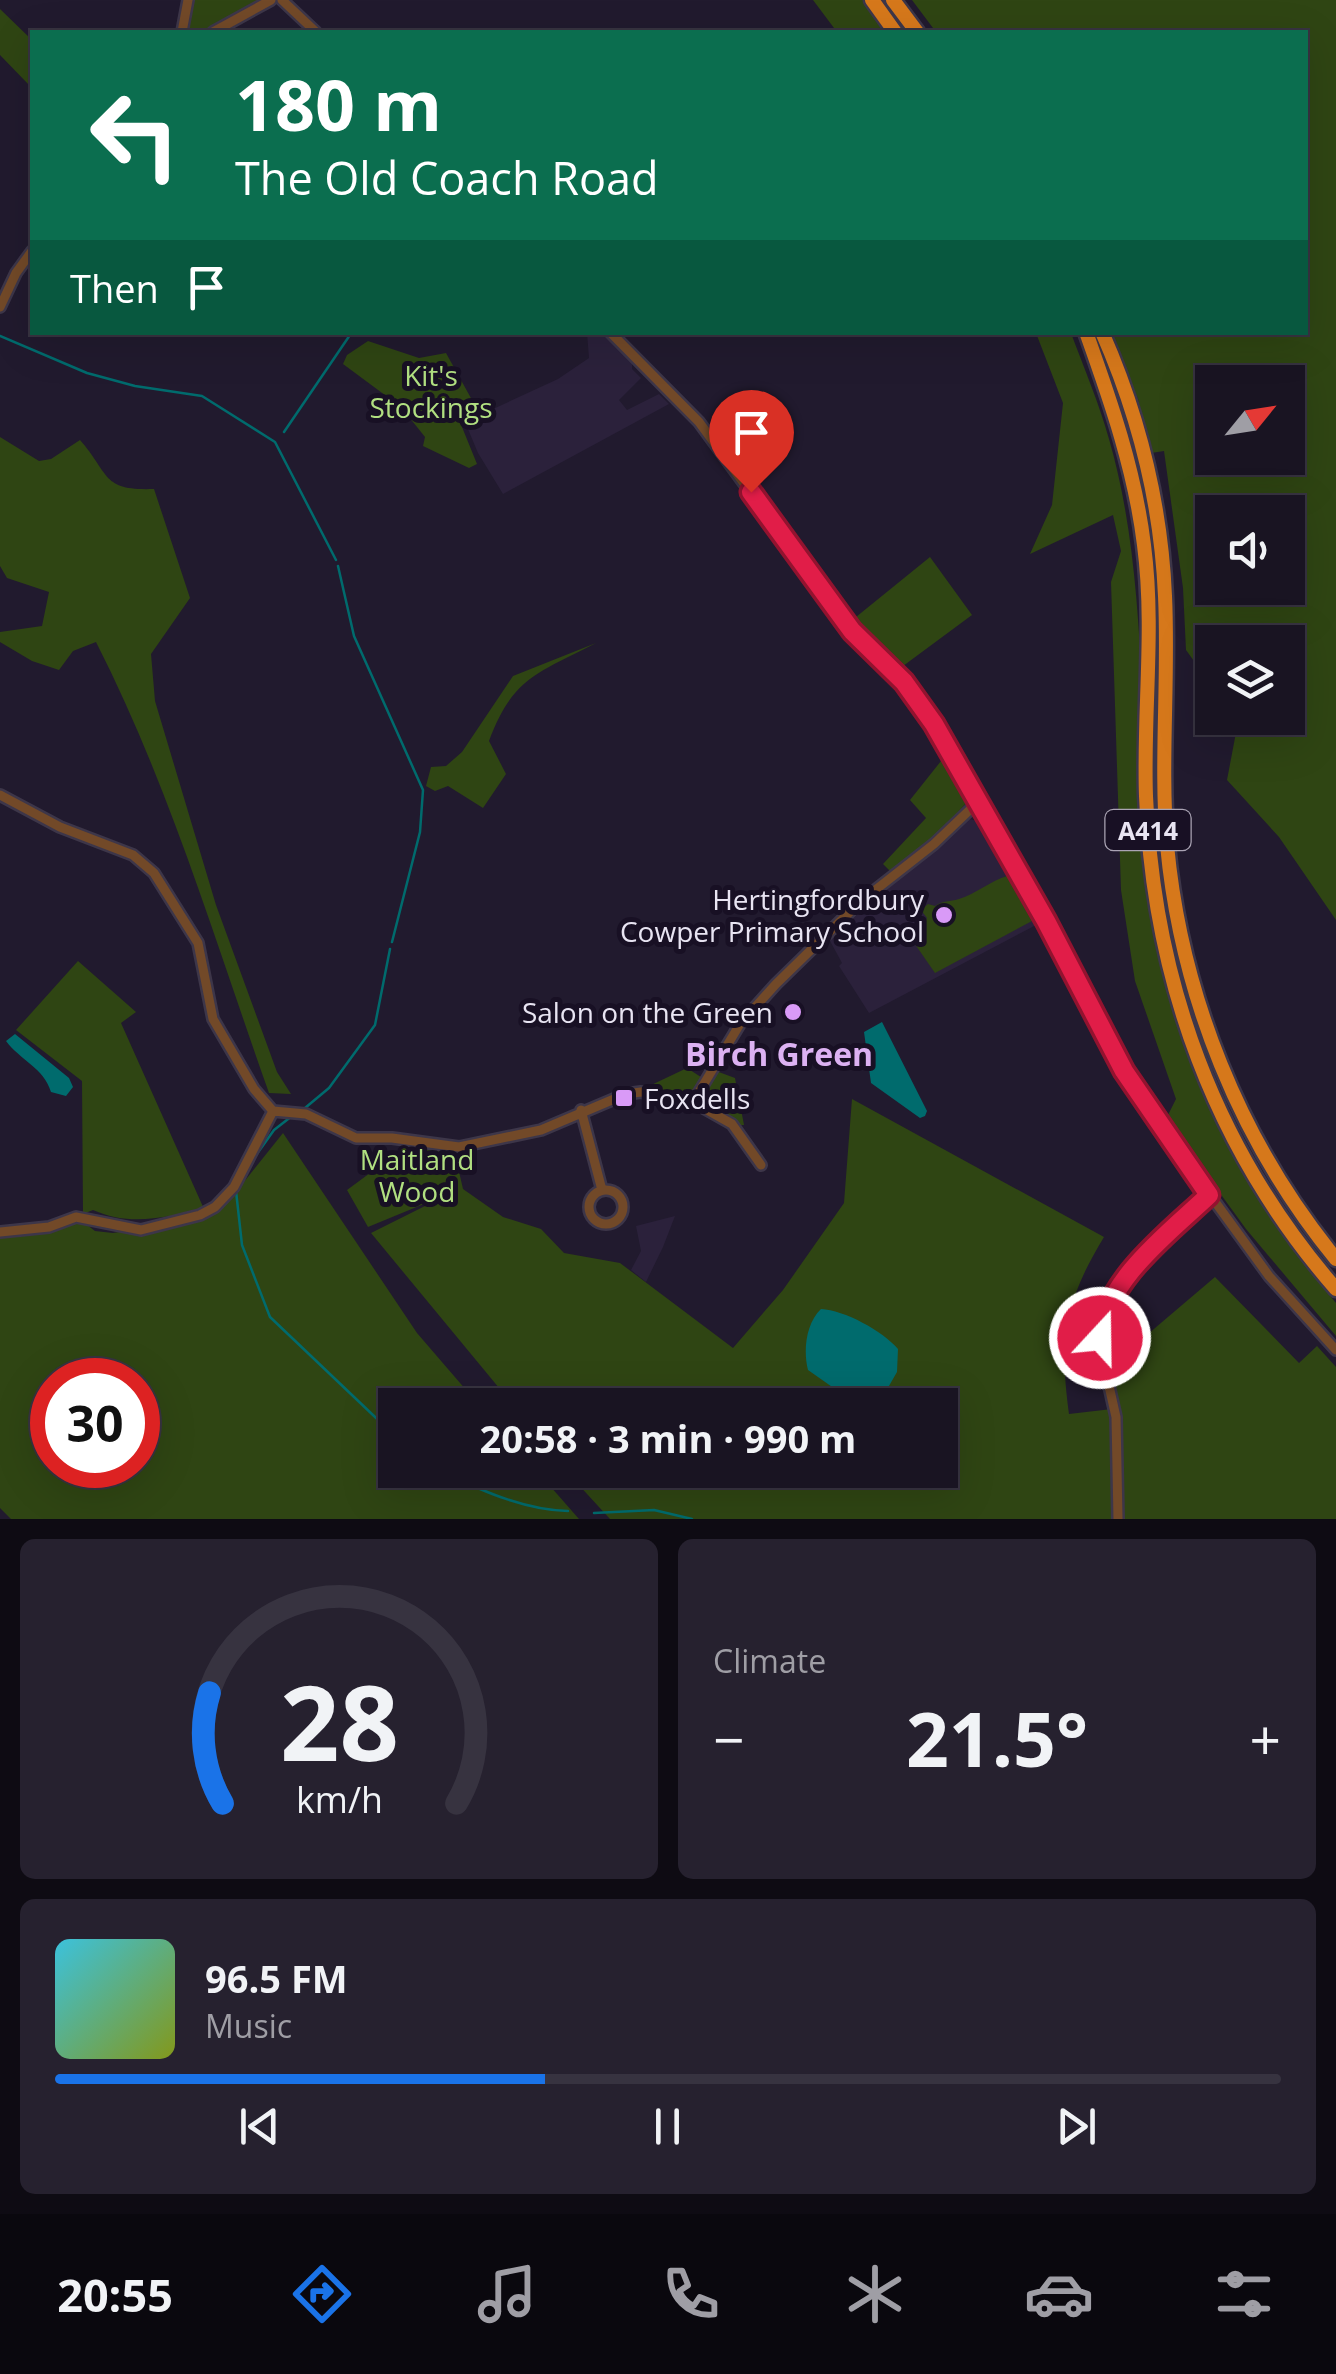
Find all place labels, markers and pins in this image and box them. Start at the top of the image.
pin [709,390,794,493]
place label: Hertingfordbury Cowper Primary School [620,880,925,950]
marker: Hertingfordbury Cowper Primary School [933,904,955,926]
place label: Salon on the Green [522,993,773,1031]
marker: Salon on the Green [782,1001,804,1023]
place label: Foxdells [644,1079,750,1117]
marker: Foxdells [613,1087,635,1109]

